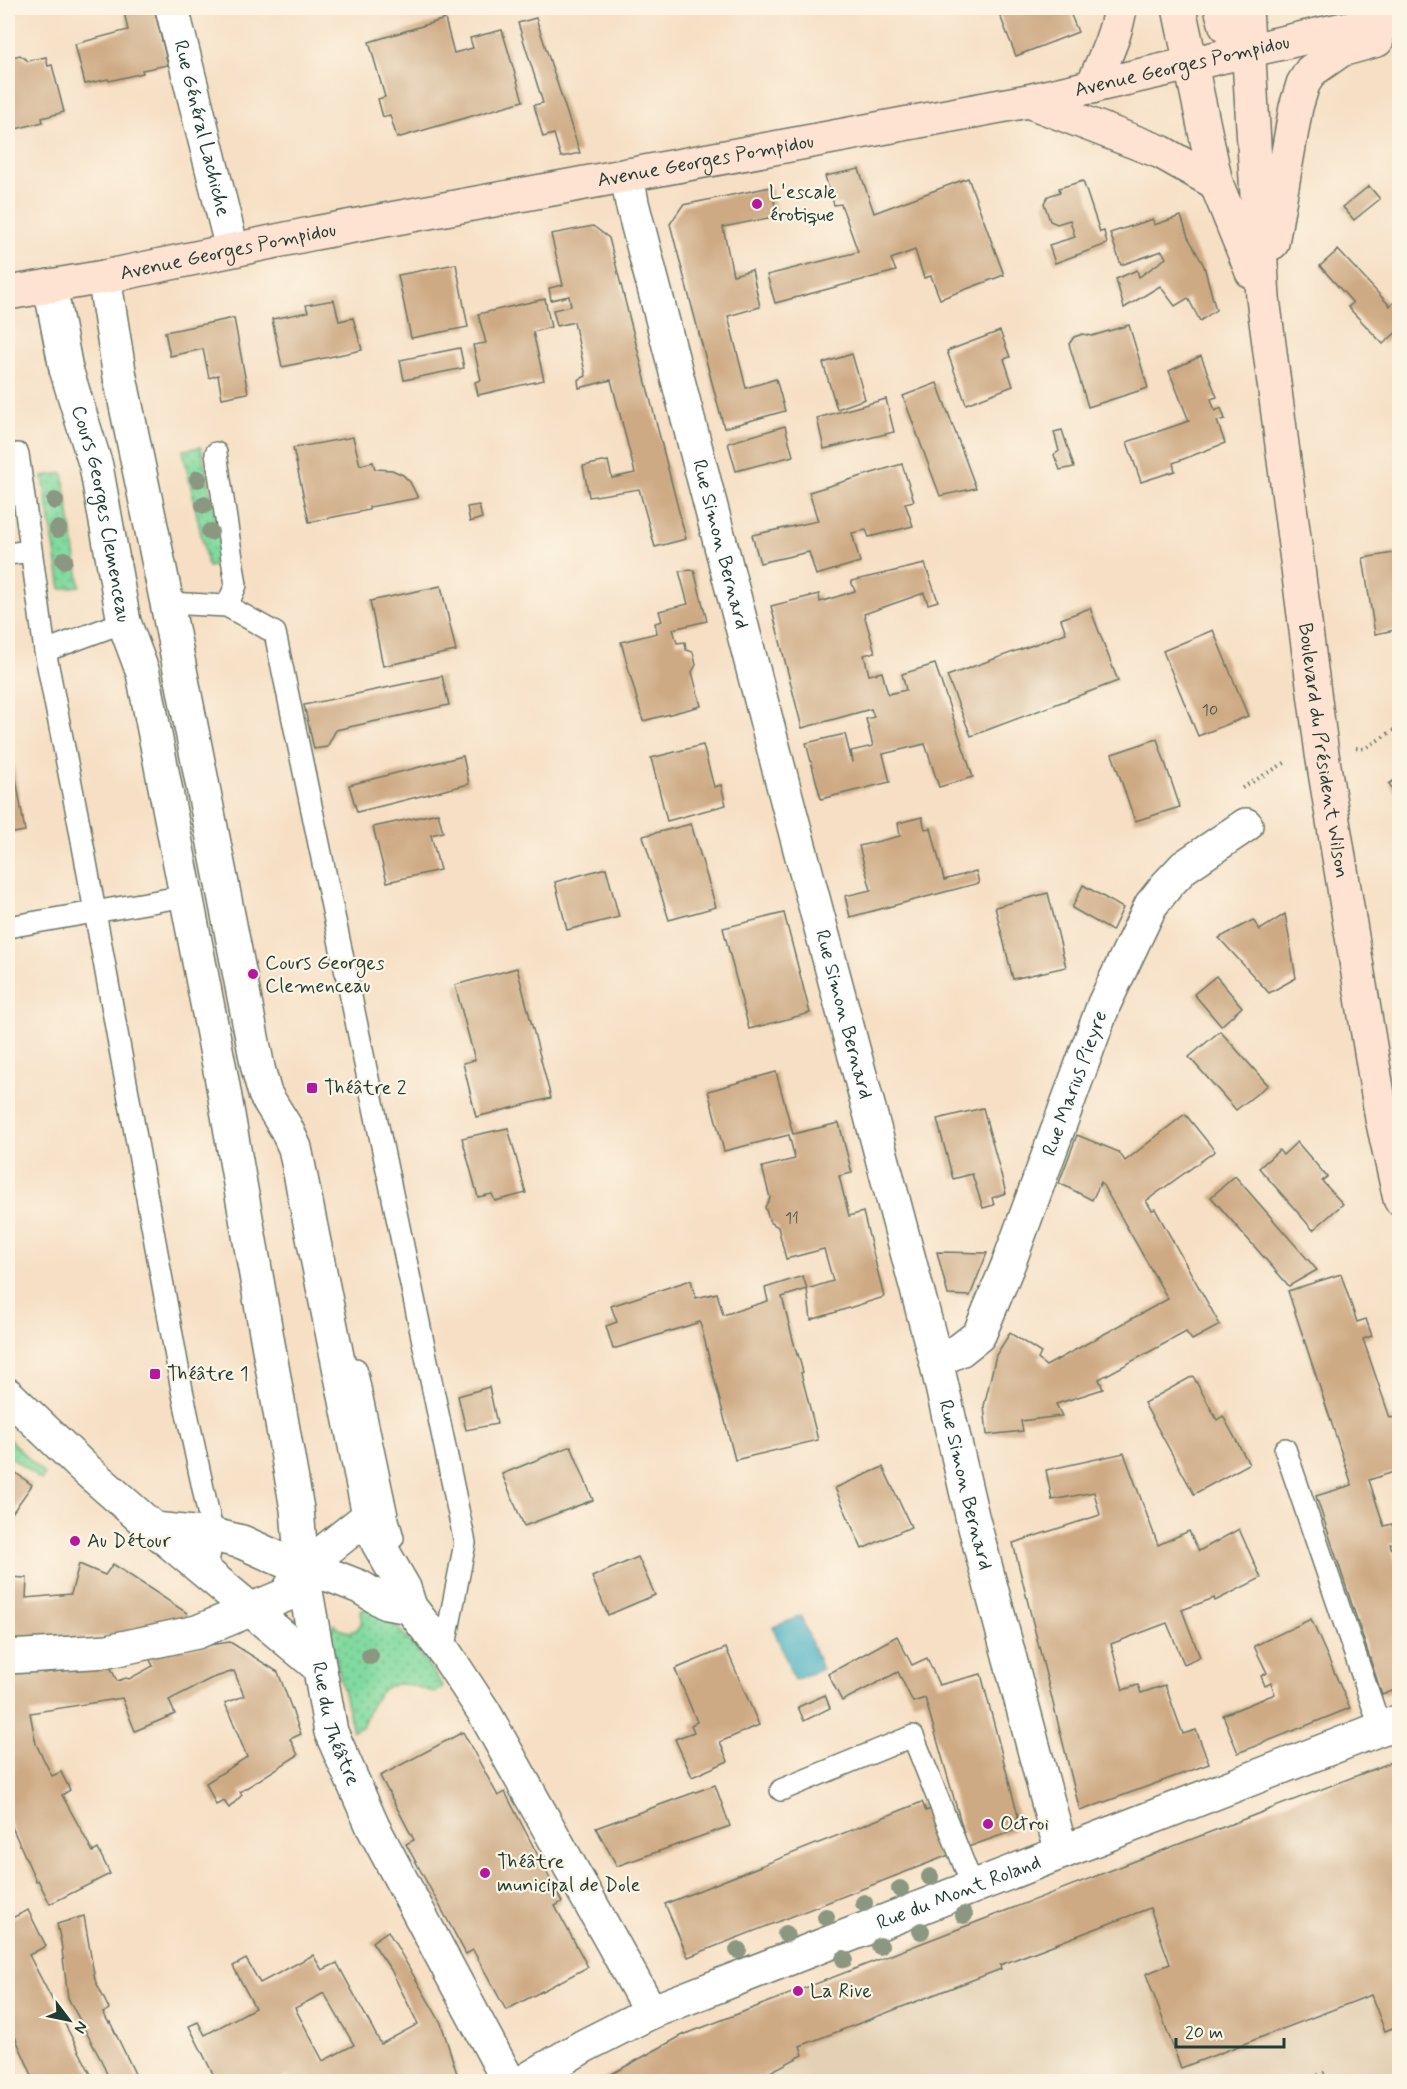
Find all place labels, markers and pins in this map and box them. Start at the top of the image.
place label: L'escale érotique [769,179,837,229]
marker: L'escale érotique [750,197,764,211]
place label: Cours Georges Clemenceau [265,950,385,1000]
marker: Cours Georges Clemenceau [246,967,260,981]
place label: Théâtre 2 [324,1075,407,1102]
marker: Théâtre 2 [305,1081,319,1095]
place label: Théâtre 1 [167,1361,249,1388]
marker: Théâtre 1 [148,1367,162,1381]
place label: Au Détour [87,1528,171,1555]
marker: Au Détour [68,1534,82,1548]
place label: Octroi [1000,1811,1049,1838]
marker: Octroi [981,1817,995,1831]
place label: Théâtre municipal de Dole [497,1849,641,1899]
marker: Théâtre municipal de Dole [478,1866,492,1880]
place label: La Rive [810,1978,872,2005]
marker: La Rive [791,1984,805,1998]

